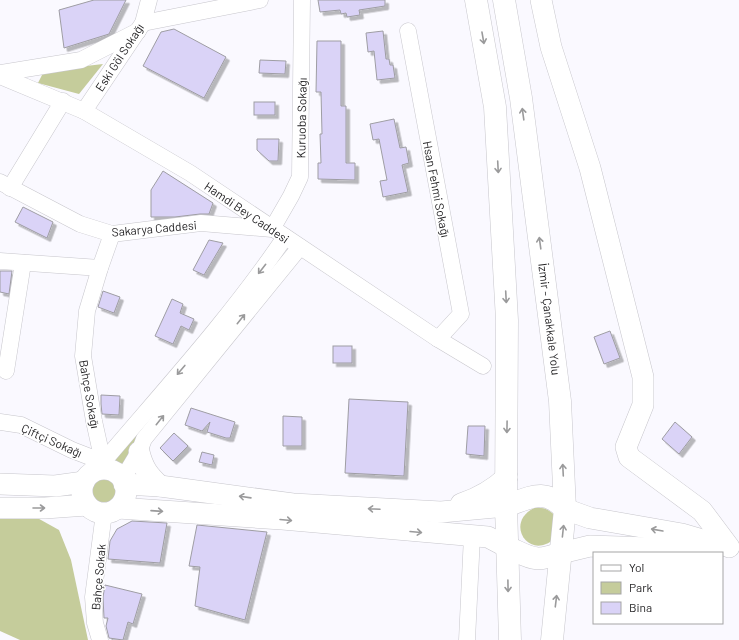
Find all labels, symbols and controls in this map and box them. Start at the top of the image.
street label: Eski Göl Sokağı [92,20,146,94]
one-way arrow [479,32,487,45]
street label: Kuruoba Sokağı [293,78,309,158]
one-way arrow [520,108,527,121]
street label: Hsan Fehmi Sokağı [421,140,453,238]
one-way arrow [495,160,502,173]
street label: Hamdi Bey Caddesi [202,178,292,246]
street label: Sakarya Caddesi [111,217,197,239]
one-way arrow [537,237,544,250]
street label: İzmir - Çanakkale Yolu [536,262,564,376]
one-way arrow [258,263,267,274]
one-way arrow [502,290,510,303]
one-way arrow [237,313,246,324]
street label: Bahçe Sokağı [77,359,103,429]
one-way arrow [176,365,185,375]
one-way arrow [156,414,164,425]
street label: Çiftçi Sokağı [19,420,85,460]
one-way arrow [503,420,511,433]
one-way arrow [560,464,567,477]
one-way arrow [239,493,252,501]
one-way arrow [32,504,45,512]
one-way arrow [368,505,381,512]
one-way arrow [150,507,163,514]
one-way arrow [279,516,292,523]
one-way arrow [559,525,567,538]
one-way arrow [651,526,664,534]
one-way arrow [409,528,422,535]
street label: Bahçe Sokak [88,543,108,611]
legend [593,552,723,624]
text: Yol [629,560,644,574]
one-way arrow [504,579,512,592]
text: Park [629,580,653,594]
one-way arrow [552,595,560,608]
text: Bina [629,600,652,614]

